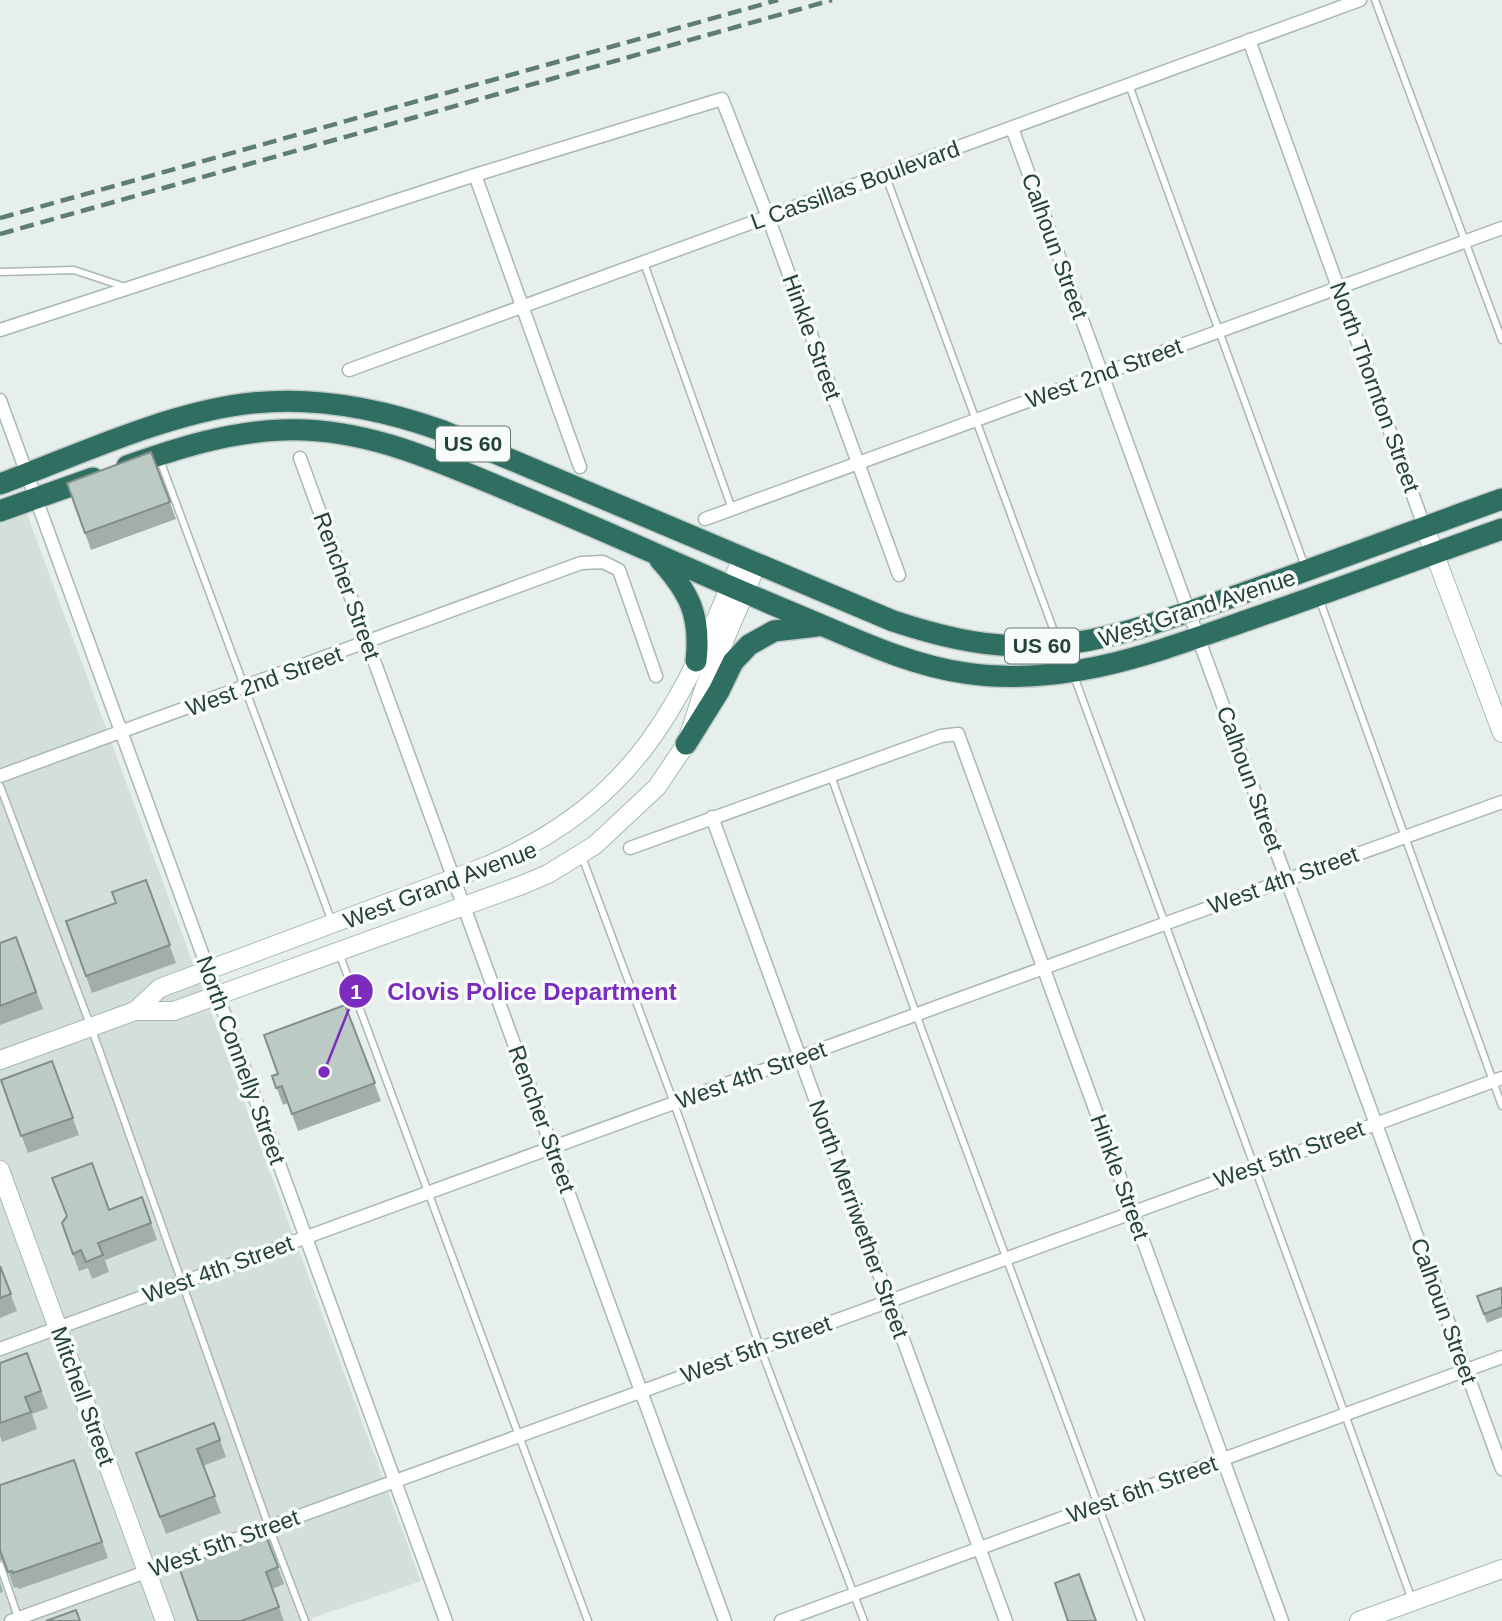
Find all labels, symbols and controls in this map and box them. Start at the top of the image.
street label: L Cassillas Boulevard [747,135,963,235]
street label: Calhoun Street [1017,169,1094,323]
street label: Hinkle Street [777,271,847,404]
street label: North Thornton Street [1325,278,1425,496]
street label: West 2nd Street [1022,332,1186,413]
road number: US 60 [436,426,510,462]
street label: Rencher Street [308,509,386,664]
street label: West Grand Avenue [1095,564,1299,652]
road number: US 60 [1005,628,1079,664]
street label: West 2nd Street [182,640,346,721]
street label: Calhoun Street [1212,702,1289,856]
street label: West Grand Avenue [340,836,540,934]
street label: West 4th Street [1204,841,1362,919]
street label: North Connelly Street [191,952,291,1168]
callout: Clovis Police Department [339,969,691,1014]
text: Clovis Police Department [387,978,677,1005]
text: 1 [350,980,362,1003]
street label: West 4th Street [672,1036,830,1114]
street label: Rencher Street [503,1042,581,1197]
street label: North Merriwether Street [804,1096,914,1342]
street label: Hinkle Street [1085,1111,1155,1244]
street label: West 5th Street [1210,1115,1368,1193]
street label: West 4th Street [139,1230,297,1308]
street label: Calhoun Street [1406,1234,1483,1388]
street label: West 5th Street [677,1310,835,1388]
street label: Mitchell Street [46,1323,120,1469]
street label: West 6th Street [1063,1450,1221,1528]
street label: West 5th Street [145,1504,303,1582]

